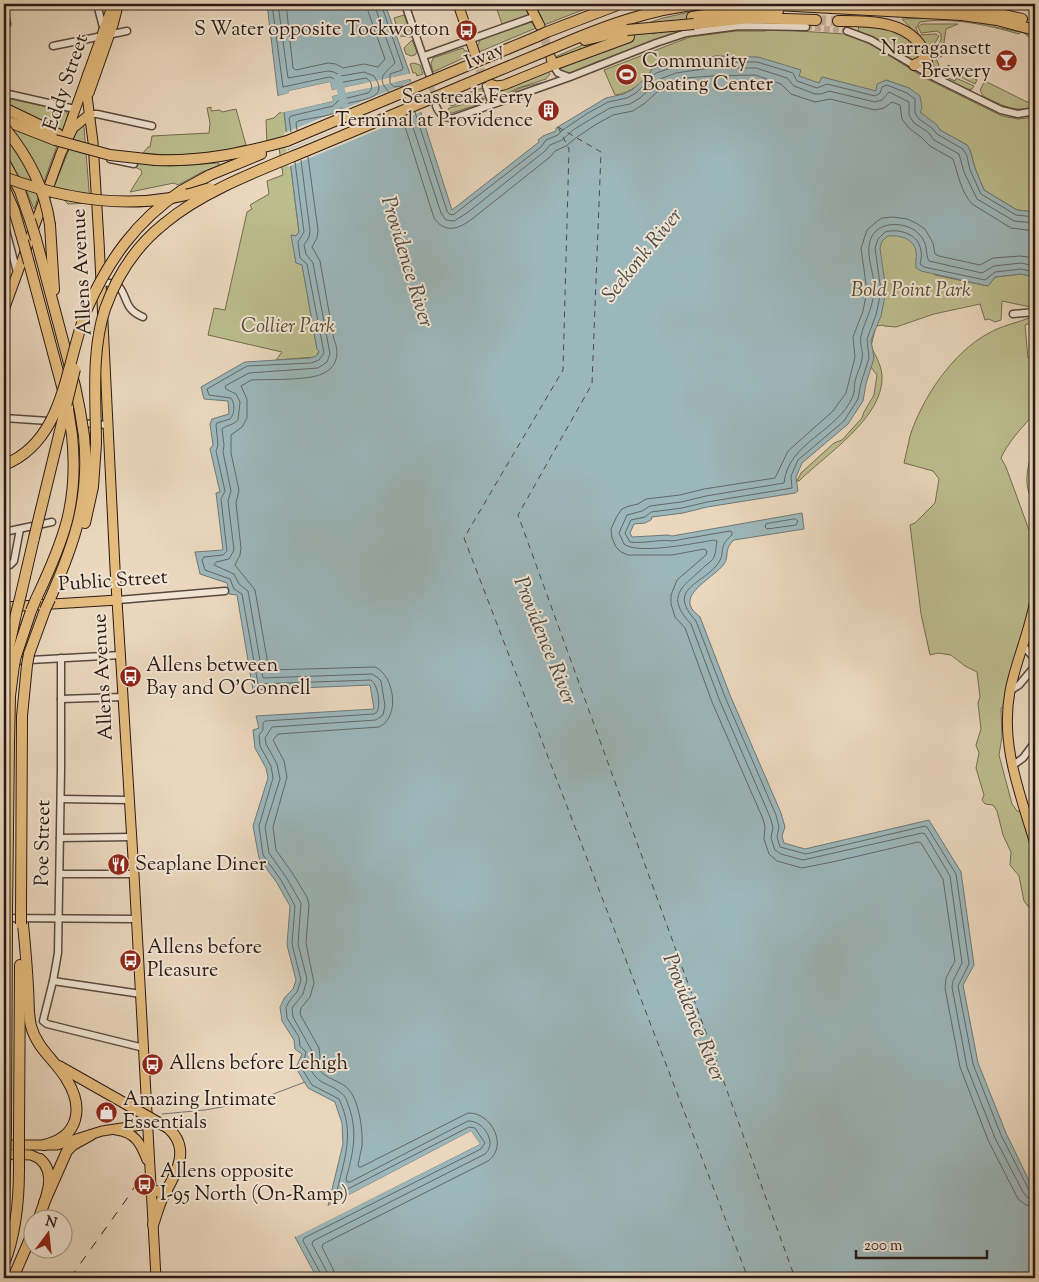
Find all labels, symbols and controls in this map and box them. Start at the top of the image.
place label: S Water opposite Tockwotton [194,16,450,45]
bus stop icon: S Water opposite Tockwotton [454,18,478,42]
street label: Eddy Street [37,31,97,135]
place label: Narragansett Brewery [881,35,991,87]
street label: Iway [461,36,509,78]
place label: Community Boating Center [642,48,773,100]
bar icon: Narragansett Brewery [995,49,1019,73]
sports icon: Community Boating Center [614,62,638,86]
place label: Seastreak Ferry Terminal at Providence [335,84,533,136]
building icon: Seastreak Ferry Terminal at Providence [537,98,561,122]
water label: Providence River [372,193,440,332]
water label: Seekonk River [596,202,691,310]
street label: Allens Avenue [65,208,101,336]
park label: Bold Point Park [851,277,971,306]
park label: Collier Park [241,313,335,342]
street label: Public Street [57,564,169,600]
water label: Providence River [505,573,584,710]
street label: Allens Avenue [86,613,122,741]
place label: Allens between Bay and O'Connell [146,652,311,704]
bus stop icon: Allens between Bay and O'Connell [118,665,142,689]
street label: Poe Street [29,799,59,887]
place label: Seaplane Diner [135,851,267,880]
restaurant icon: Seaplane Diner [107,853,131,877]
place label: Allens before Pleasure [147,934,262,986]
bus stop icon: Allens before Pleasure [119,948,143,972]
water label: Providence River [654,950,733,1087]
place label: Allens before Lehigh [169,1050,349,1079]
bus stop icon: Allens before Lehigh [141,1052,165,1076]
place label: Amazing Intimate Essentials [123,1086,276,1138]
shop icon: Amazing Intimate Essentials [95,1100,119,1124]
place label: Allens opposite I-95 North (On-Ramp) [160,1158,348,1210]
bus stop icon: Allens opposite I-95 North (On-Ramp) [132,1172,156,1196]
north arrow [22,1210,72,1260]
text: N [43,1212,59,1234]
scale bar [856,1227,988,1259]
text: 200 m [864,1236,903,1257]

